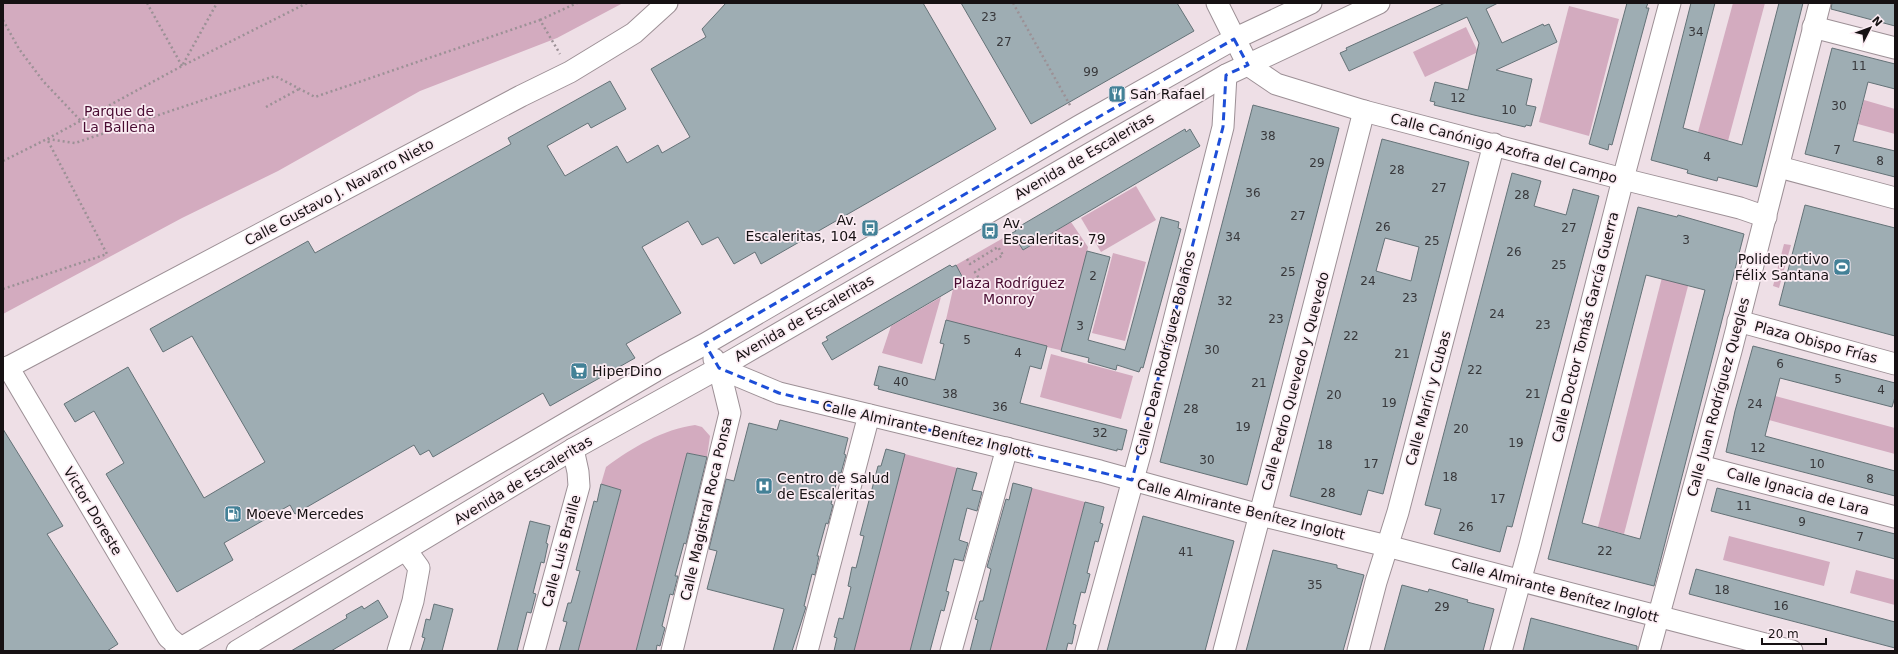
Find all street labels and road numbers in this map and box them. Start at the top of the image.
street label: Avenida de Escaleritas [1011,110,1157,202]
street label: Calle Canónigo Azofra del Campo [1389,110,1619,186]
street label: Calle Gustavo J. Navarro Nieto [242,135,436,249]
street label: Calle Doctor Tomás García Guerra [1549,210,1621,444]
street label: Calle Dean Rodríguez Bolaños [1132,249,1198,457]
street label: Calle Pedro Quevedo y Quevedo [1258,270,1332,492]
street label: Avenida de Escaleritas [731,272,877,364]
street label: Calle Juan Rodríguez Quegles [1684,296,1752,498]
street label: Plaza Obispo Frías [1753,318,1879,366]
street label: Calle Marín y Cubas [1402,329,1454,467]
street label: Calle Almirante Benítez Inglott [821,397,1034,461]
street label: Calle Magistral Roca Ponsa [677,416,735,602]
street label: Avenida de Escaleritas [451,432,595,528]
street label: Victor Doreste [60,464,126,558]
street label: Calle Ignacia de Lara [1725,464,1871,518]
street label: Calle Almirante Benítez Inglott [1135,475,1347,543]
street label: Calle Luis Braille [538,493,584,609]
street label: Calle Almirante Benítez Inglott [1449,555,1661,626]

